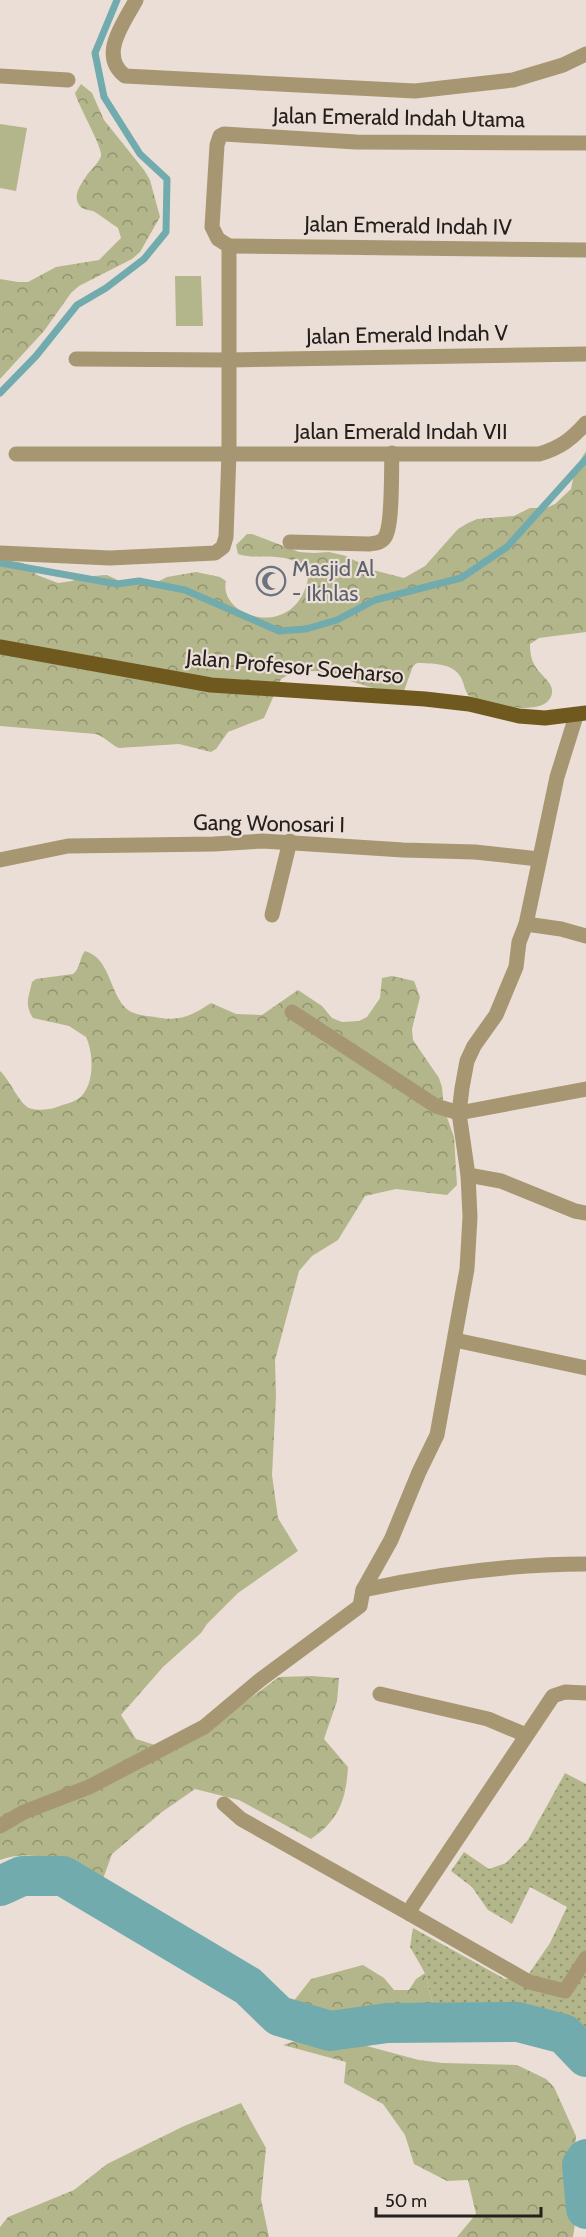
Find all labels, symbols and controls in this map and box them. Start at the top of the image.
street label: Jalan Emerald Indah Utama [272,102,526,133]
street label: Jalan Emerald Indah IV [303,210,513,241]
street label: Jalan Emerald Indah V [305,319,509,350]
street label: Jalan Emerald Indah VII [293,418,508,445]
place label: Masjid Al - Ikhlas [292,555,375,607]
mosque icon: Masjid Al - Ikhlas [255,565,287,597]
street label: Jalan Profesor Soeharso [184,643,405,689]
street label: Gang Wonosari I [193,809,345,838]
scale bar [376,2180,541,2218]
text: 50 m [385,2190,427,2212]

